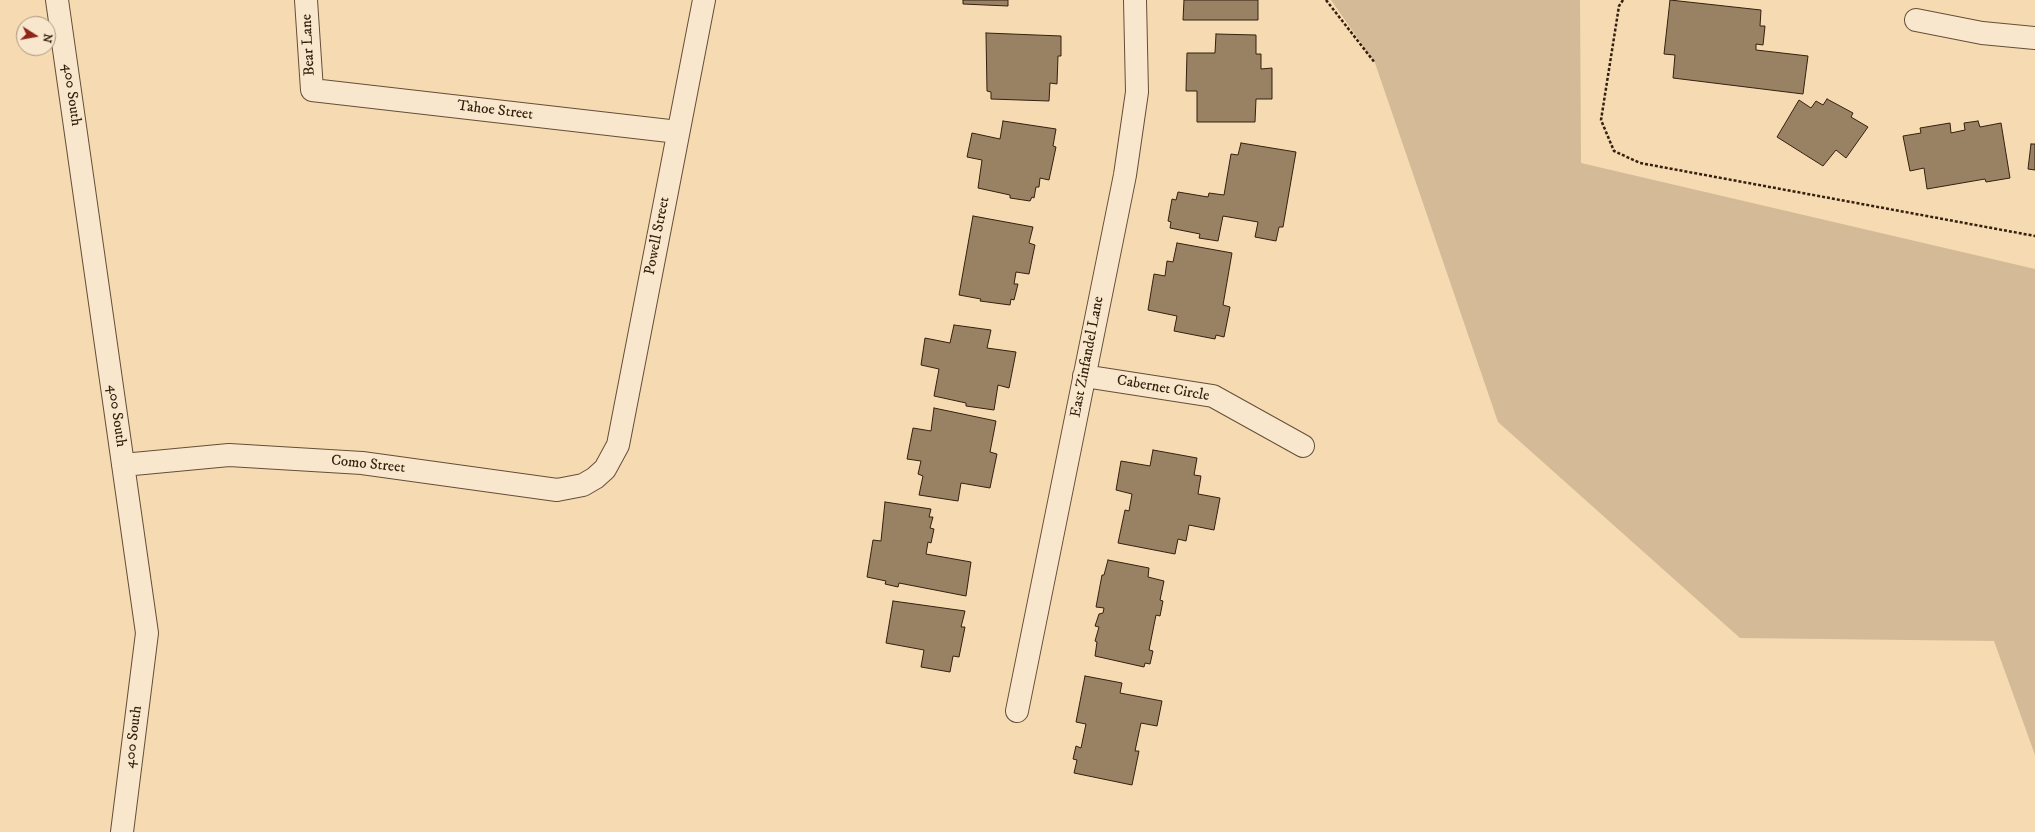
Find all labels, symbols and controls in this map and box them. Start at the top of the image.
street label: Bear Lane [298,14,320,76]
north arrow [16,16,56,56]
text: N [39,32,55,44]
street label: 400 South [58,63,84,127]
street label: Tahoe Street [456,97,534,125]
street label: Powell Street [642,195,674,277]
street label: East Zinfandel Lane [1067,295,1109,419]
street label: Cabernet Circle [1115,372,1211,406]
street label: 400 South [103,384,129,448]
street label: Como Street [330,452,406,478]
street label: 400 South [121,705,147,769]

